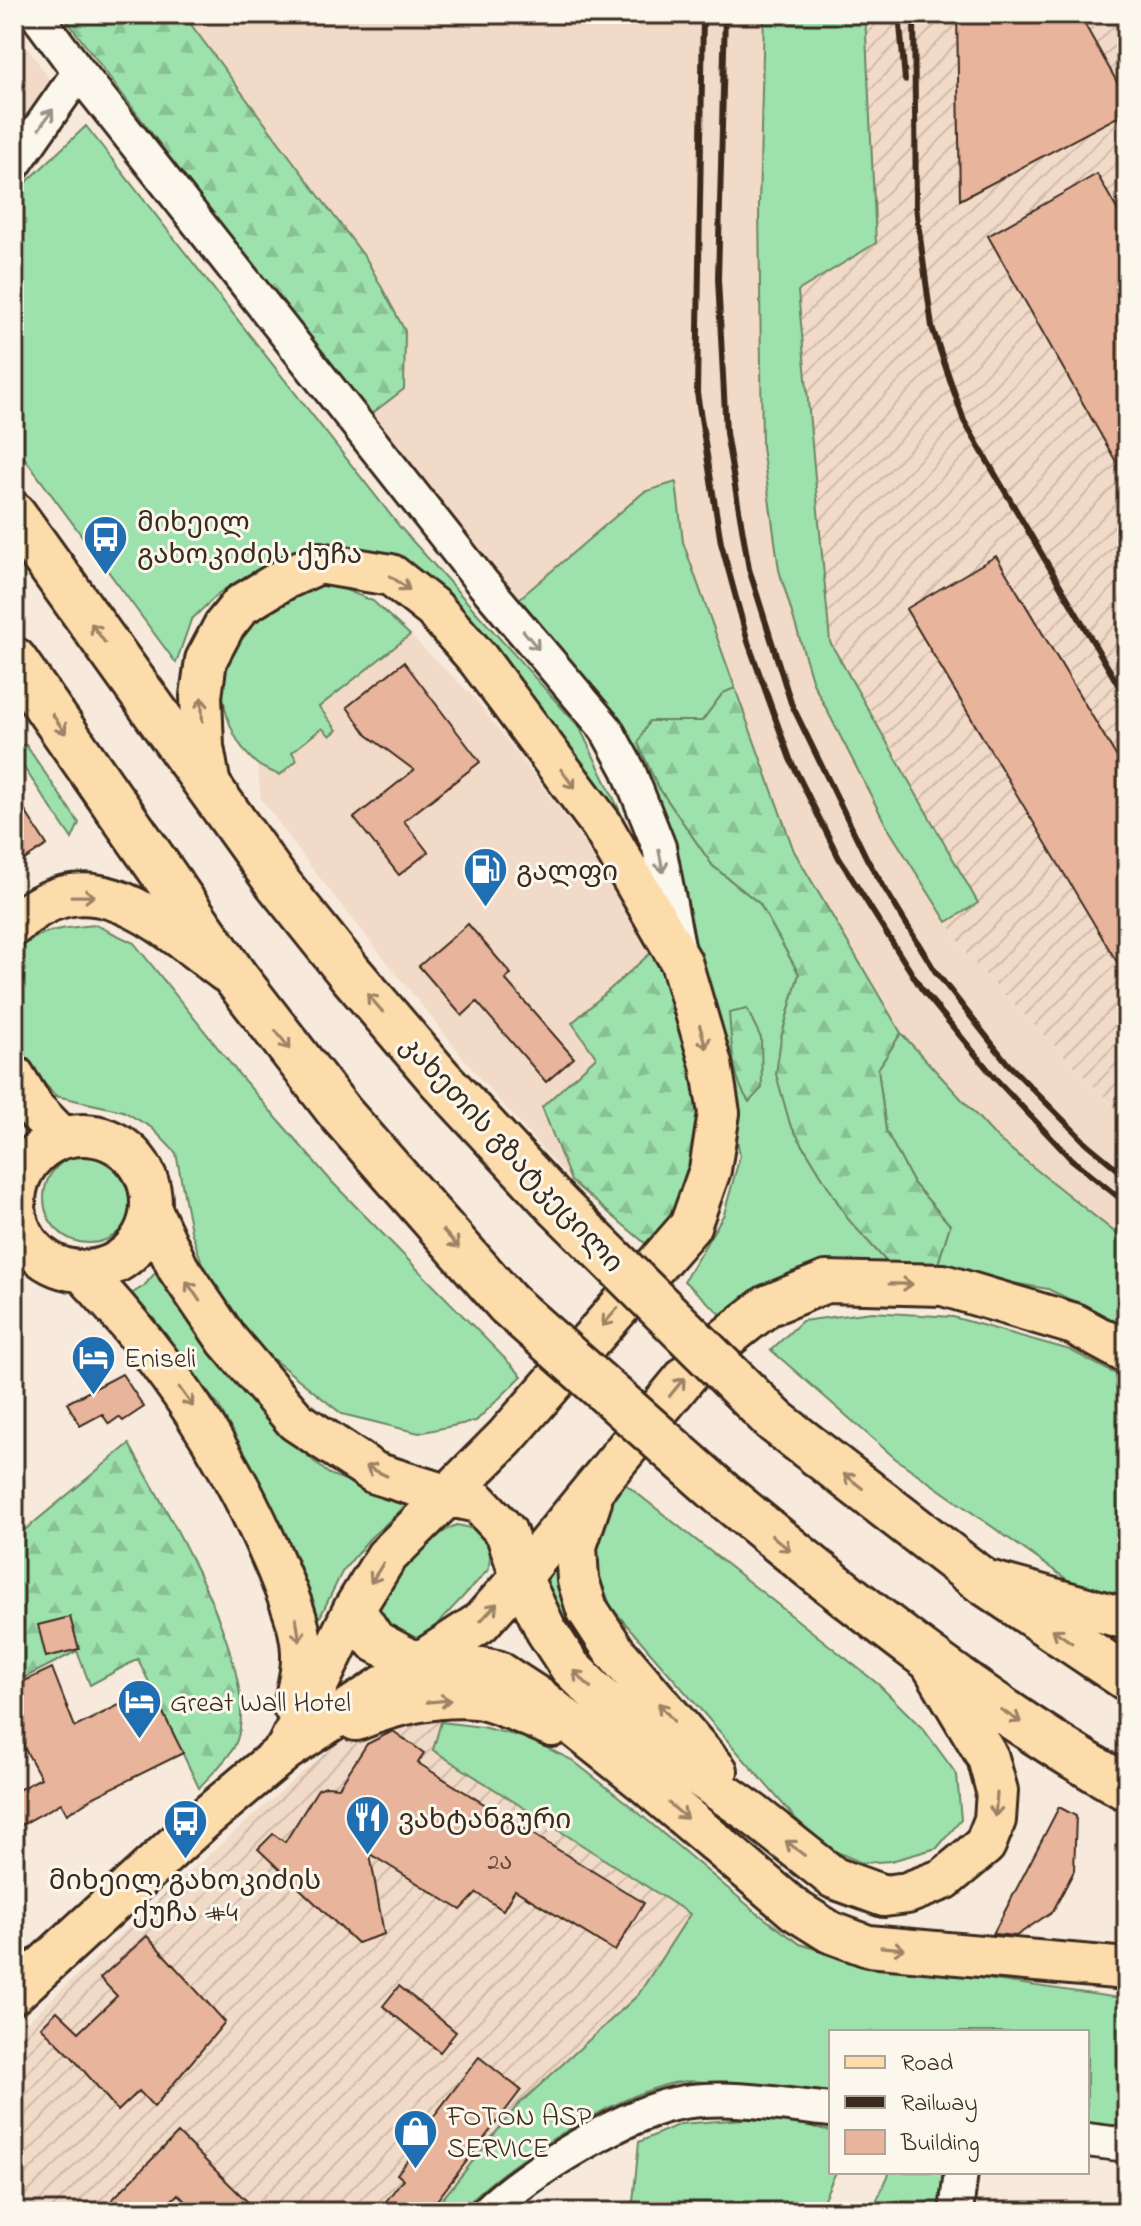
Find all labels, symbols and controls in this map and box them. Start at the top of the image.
one-way arrow [38,108,54,130]
place label: მიხეილ გახოკიძის ქუჩა [137,504,362,577]
bus stop icon: მიხეილ გახოკიძის ქუჩა [82,513,130,576]
one-way arrow [389,574,410,591]
one-way arrow [90,623,107,644]
one-way arrow [522,630,540,650]
one-way arrow [194,696,209,723]
one-way arrow [50,713,67,734]
one-way arrow [560,768,577,789]
fuel station icon: გალფი [461,846,509,909]
one-way arrow [655,848,670,874]
place label: გალფი [516,853,618,894]
one-way arrow [69,888,96,903]
one-way arrow [366,993,384,1013]
one-way arrow [697,1024,711,1049]
street label: კახეთის გზატკეცილი [389,1027,632,1283]
one-way arrow [275,1029,292,1050]
one-way arrow [442,1228,460,1248]
one-way arrow [887,1277,914,1292]
one-way arrow [185,1281,201,1303]
one-way arrow [601,1307,619,1327]
hotel icon: Eniseli [69,1333,117,1396]
place label: Eniseli [124,1340,196,1381]
one-way arrow [668,1377,686,1398]
one-way arrow [177,1386,194,1407]
one-way arrow [364,1463,388,1478]
one-way arrow [843,1473,864,1490]
one-way arrow [770,1534,791,1552]
one-way arrow [368,1561,385,1583]
one-way arrow [480,1602,499,1622]
one-way arrow [292,1617,307,1642]
one-way arrow [1051,1627,1073,1644]
one-way arrow [573,1670,592,1689]
hotel icon: Great Wall Hotel [115,1677,163,1740]
place label: Great Wall Hotel [170,1684,351,1725]
one-way arrow [425,1693,452,1708]
one-way arrow [657,1702,675,1722]
one-way arrow [999,1709,1022,1725]
one-way arrow [988,1791,1003,1818]
restaurant icon: ვახტანგური [343,1794,391,1857]
bus stop icon: მიხეილ გახოკიძის ქუჩა #4 [161,1798,209,1861]
place label: ვახტანგური [398,1801,571,1842]
one-way arrow [667,1802,688,1820]
one-way arrow [785,1839,806,1856]
house number: 2ა [487,1846,513,1881]
place label: მიხეილ გახოკიძის ქუჩა #4 [49,1862,321,1935]
one-way arrow [879,1941,906,1956]
legend [829,2030,1089,2174]
text: Road [901,2047,954,2082]
text: Railway [901,2087,978,2123]
place label: FOTON ASP SERVICE [446,2098,592,2171]
shop icon: FOTON ASP SERVICE [392,2107,440,2170]
text: Building [900,2127,980,2162]

